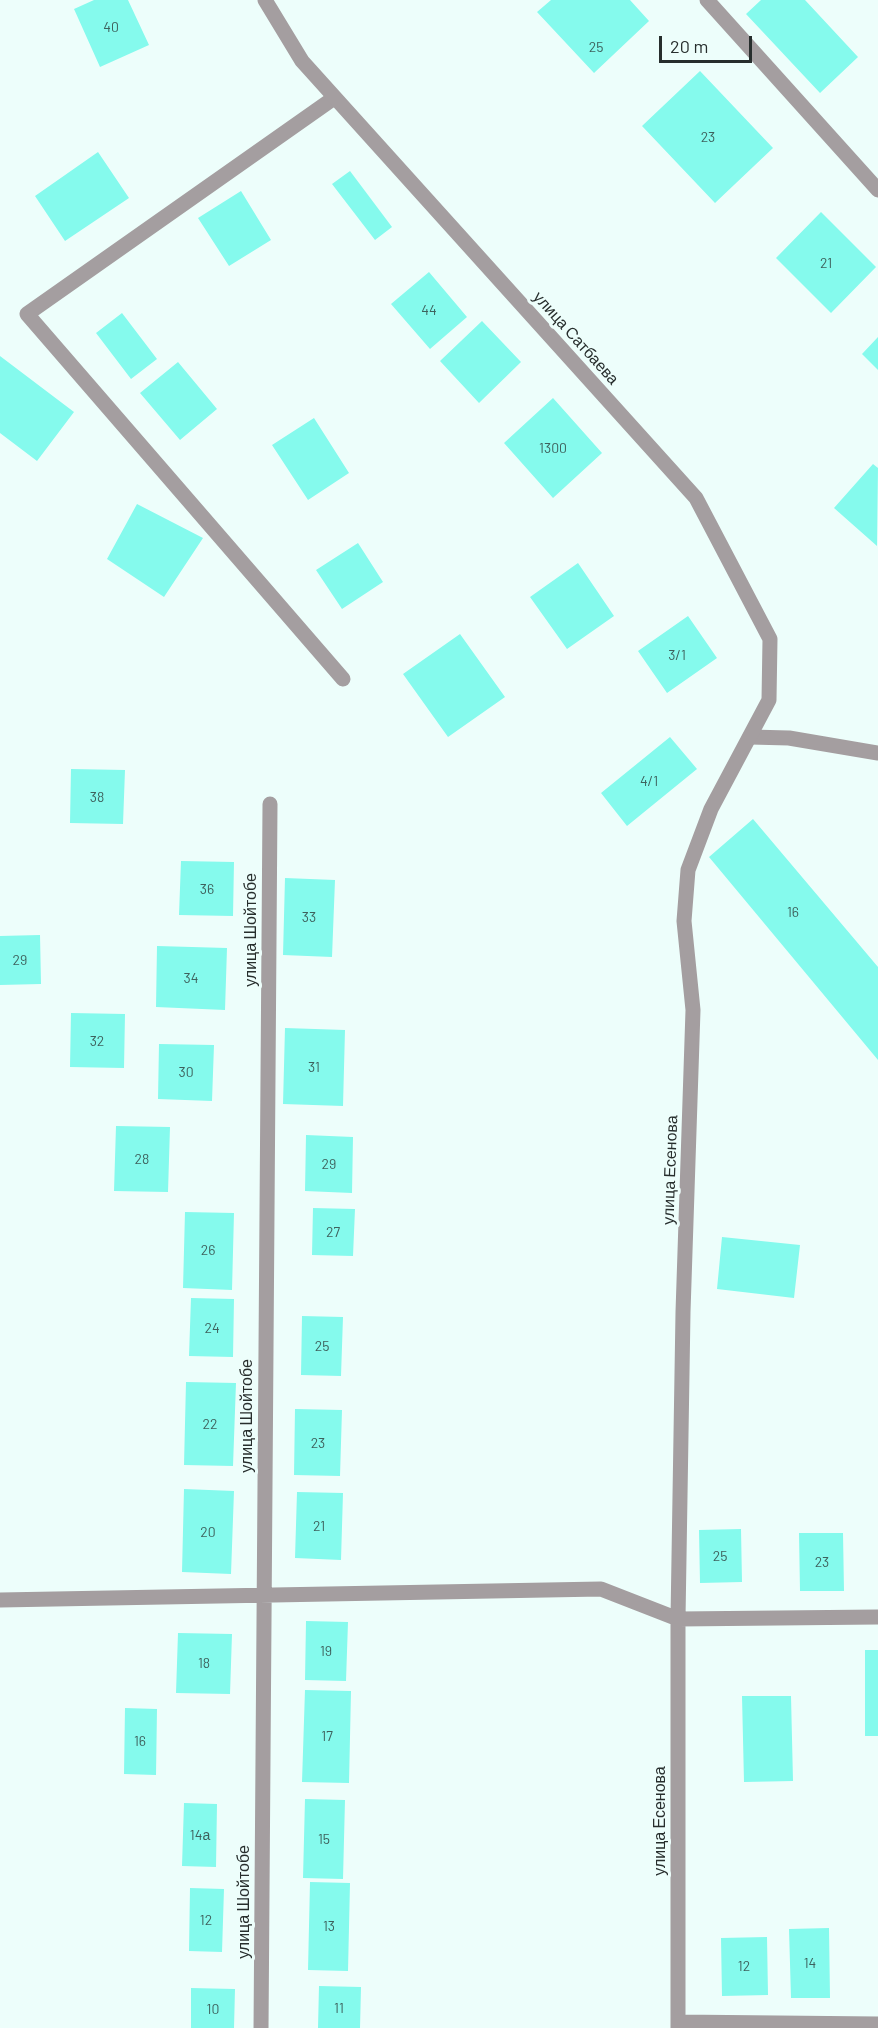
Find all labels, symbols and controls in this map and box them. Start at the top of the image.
house number: 40 [103,19,119,35]
scale bar [662,24,755,62]
text: 20 m [670,35,708,57]
house number: 25 [589,39,603,55]
house number: 23 [701,129,715,145]
house number: 21 [820,255,832,271]
street label: улица Сатбаева [529,288,623,388]
house number: 44 [421,302,437,318]
house number: 1300 [539,440,567,456]
house number: 3/1 [668,647,686,663]
house number: 4/1 [640,773,658,789]
house number: 38 [90,789,104,805]
street label: улица Шойтобе [241,873,261,987]
house number: 36 [200,881,214,897]
house number: 16 [787,904,799,920]
house number: 33 [302,909,316,925]
house number: 29 [13,952,27,968]
house number: 34 [184,970,198,986]
house number: 32 [90,1033,104,1049]
house number: 31 [308,1059,320,1075]
house number: 30 [178,1064,194,1080]
street label: улица Есенова [658,1115,682,1225]
house number: 28 [135,1151,149,1167]
house number: 29 [322,1156,336,1172]
house number: 27 [326,1224,340,1240]
house number: 26 [201,1242,215,1258]
house number: 24 [204,1320,220,1336]
house number: 25 [315,1338,329,1354]
street label: улица Шойтобе [237,1359,257,1473]
house number: 22 [202,1416,218,1432]
house number: 23 [311,1435,325,1451]
house number: 21 [313,1518,325,1534]
house number: 20 [200,1524,216,1540]
house number: 25 [713,1548,727,1564]
house number: 23 [815,1554,829,1570]
house number: 19 [320,1643,332,1659]
house number: 18 [198,1655,210,1671]
house number: 17 [321,1728,333,1744]
house number: 16 [134,1733,146,1749]
street label: улица Есенова [650,1766,670,1876]
house number: 14а [190,1827,210,1843]
house number: 15 [318,1831,330,1847]
street label: улица Шойтобе [234,1845,254,1959]
house number: 12 [200,1912,212,1928]
house number: 13 [323,1918,335,1934]
house number: 14 [804,1955,816,1971]
house number: 12 [738,1958,750,1974]
house number: 11 [334,2000,344,2016]
house number: 10 [207,2001,219,2017]

